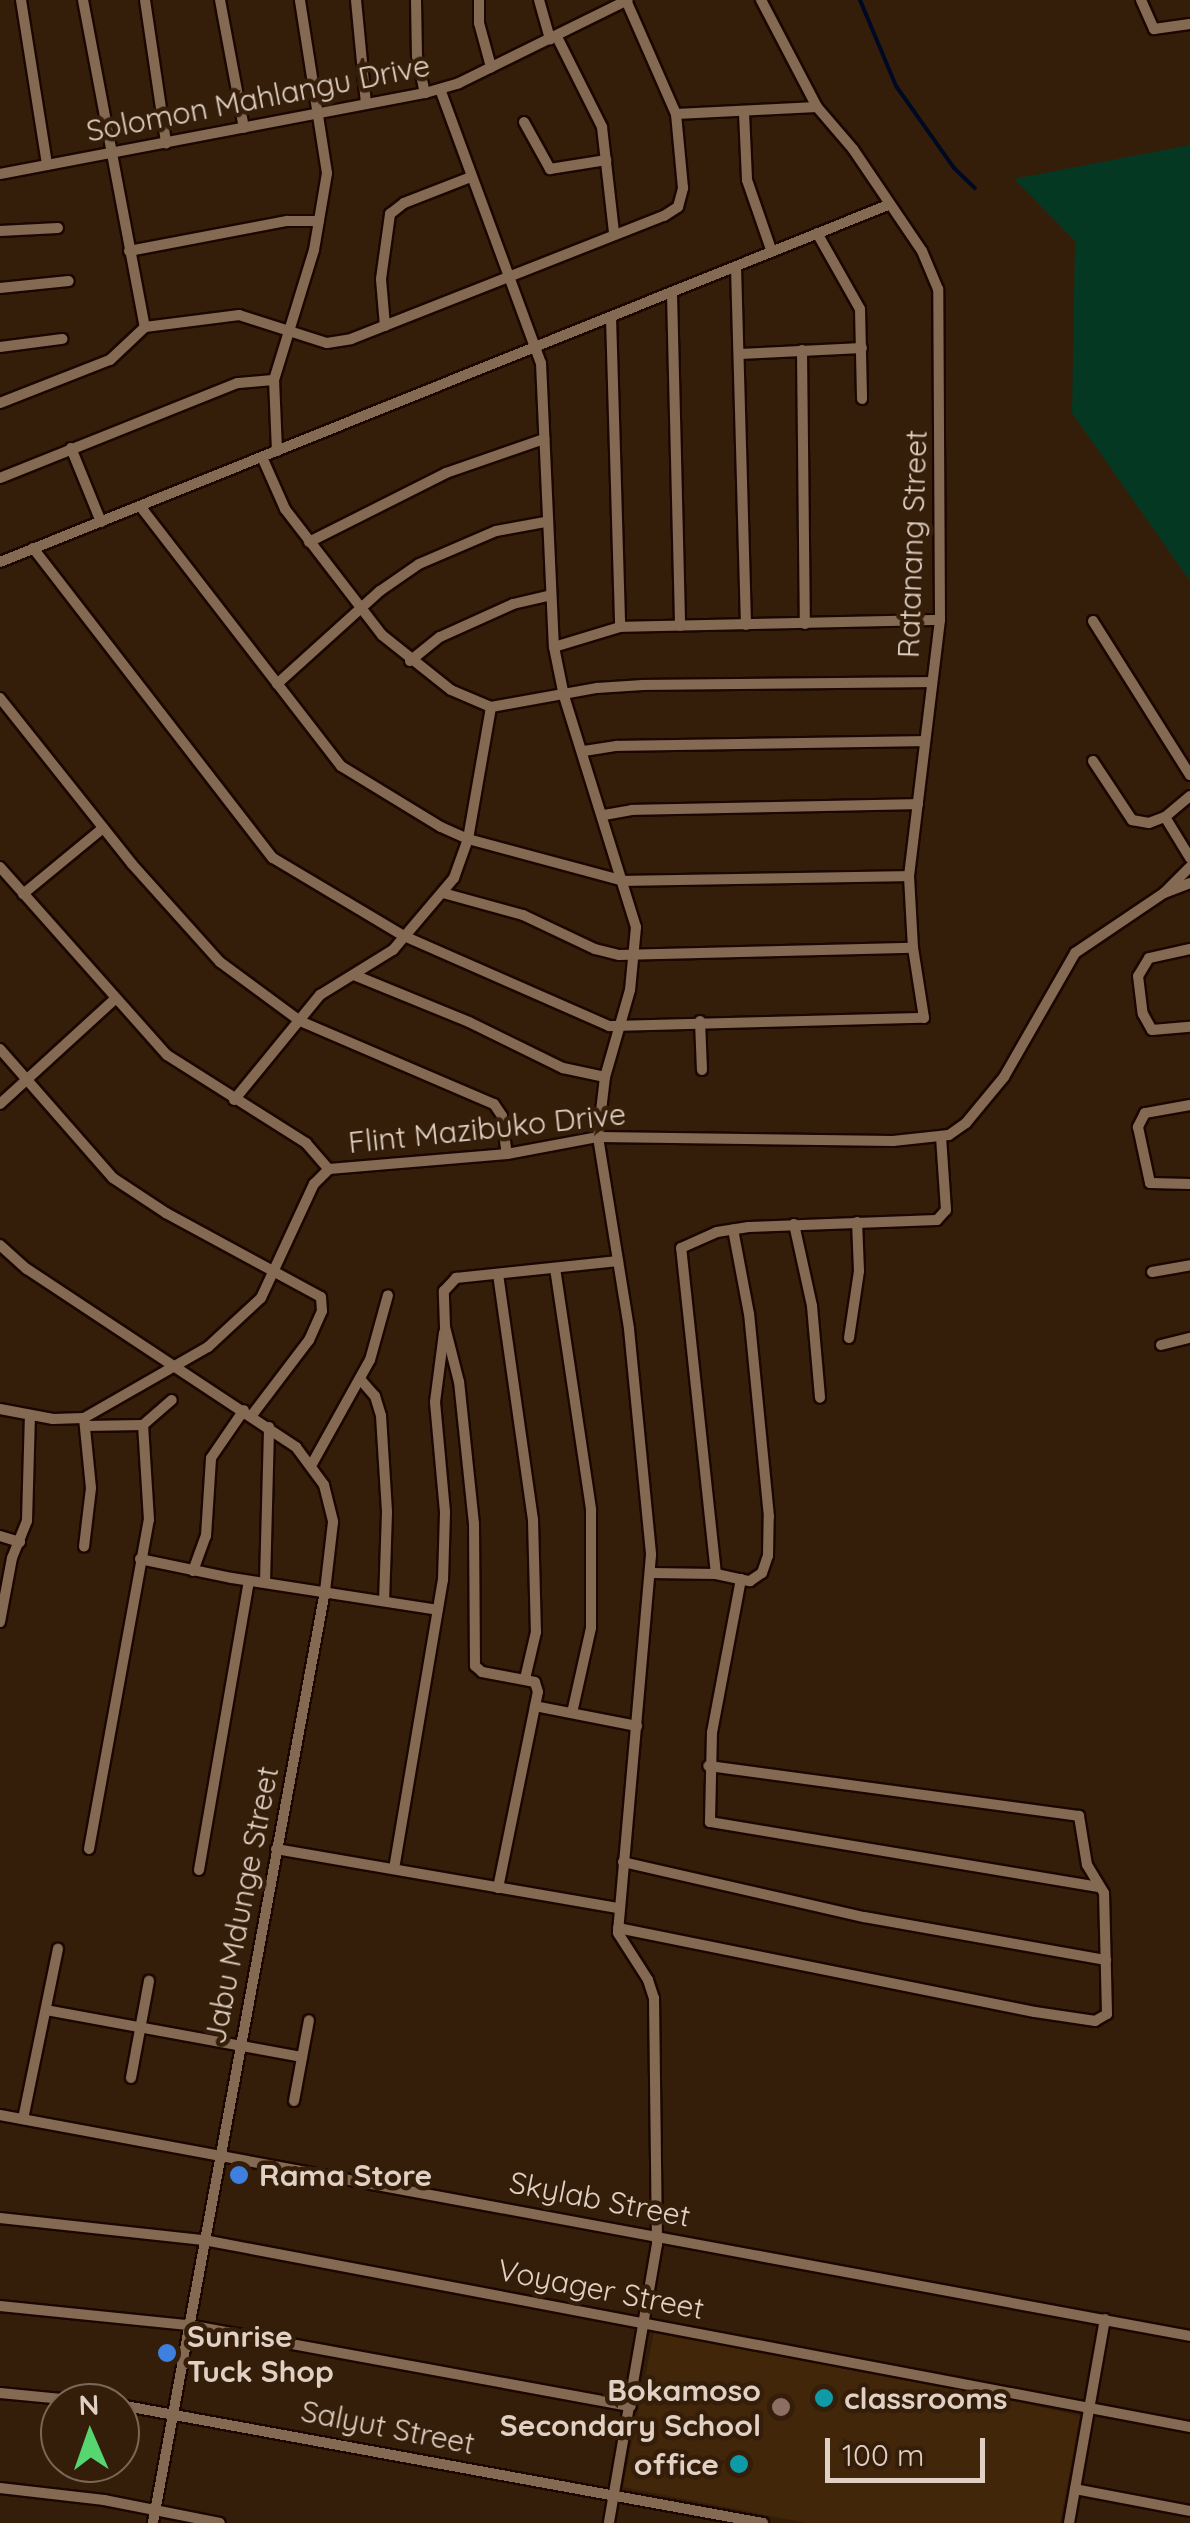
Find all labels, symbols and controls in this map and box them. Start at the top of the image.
street label: Solomon Mahlangu Drive [83,47,433,149]
street label: Ratanang Street [890,429,934,659]
street label: Flint Mazibuko Drive [346,1096,628,1160]
street label: Jabu Mdunge Street [196,1763,286,2047]
place label: Rama Store [259,2157,432,2193]
marker: Rama Store [228,2164,250,2186]
street label: Skylab Street [507,2164,693,2234]
street label: Voyager Street [495,2251,707,2327]
place label: Sunrise Tuck Shop [187,2318,334,2388]
marker: Sunrise Tuck Shop [156,2342,178,2364]
place label: Bokamoso Secondary School [500,2372,761,2442]
place label: classrooms [844,2380,1007,2416]
north arrow [40,2383,140,2483]
text: N [78,2387,100,2422]
marker: classrooms [813,2387,835,2409]
street label: Salyut Street [298,2393,478,2461]
marker: Bokamoso Secondary School [770,2396,792,2418]
scale bar [830,2418,990,2480]
text: 100 m [842,2436,924,2474]
place label: office [634,2446,719,2482]
marker: office [728,2453,750,2475]

